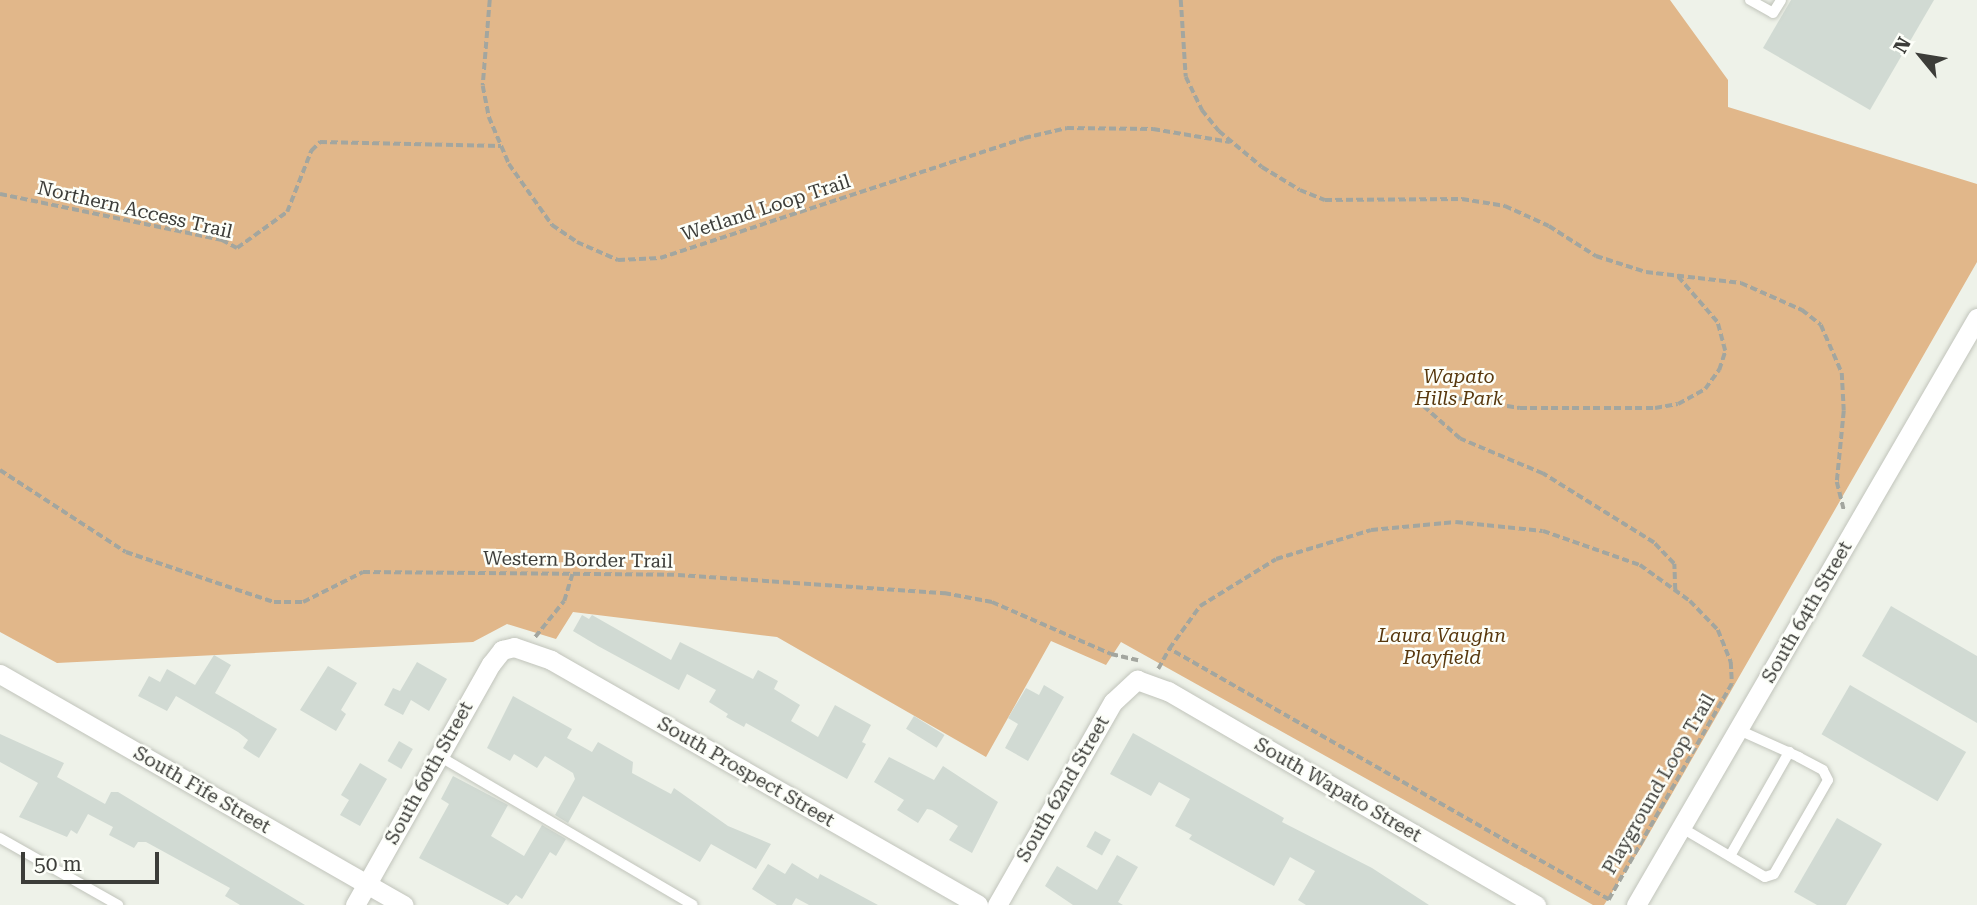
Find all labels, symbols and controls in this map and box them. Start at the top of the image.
north arrow [1886,21,1956,91]
text: N [1889,33,1916,57]
street label: Wetland Loop Trail [679,170,853,246]
street label: Northern Access Trail [35,176,235,244]
park label: Wapato Hills Park [1415,366,1503,410]
street label: South 64th Street [1757,537,1857,687]
street label: Western Border Trail [483,547,673,573]
park label: Laura Vaughn Playfield [1378,625,1506,669]
street label: Playground Loop Trail [1598,690,1720,878]
street label: South 60th Street [380,698,478,848]
street label: South Prospect Street [654,712,838,832]
street label: South 62nd Street [1012,712,1114,866]
street label: South Wapato Street [1251,733,1425,847]
street label: South Fife Street [129,742,275,838]
scale bar [24,838,163,882]
text: 50 m [34,852,82,876]

